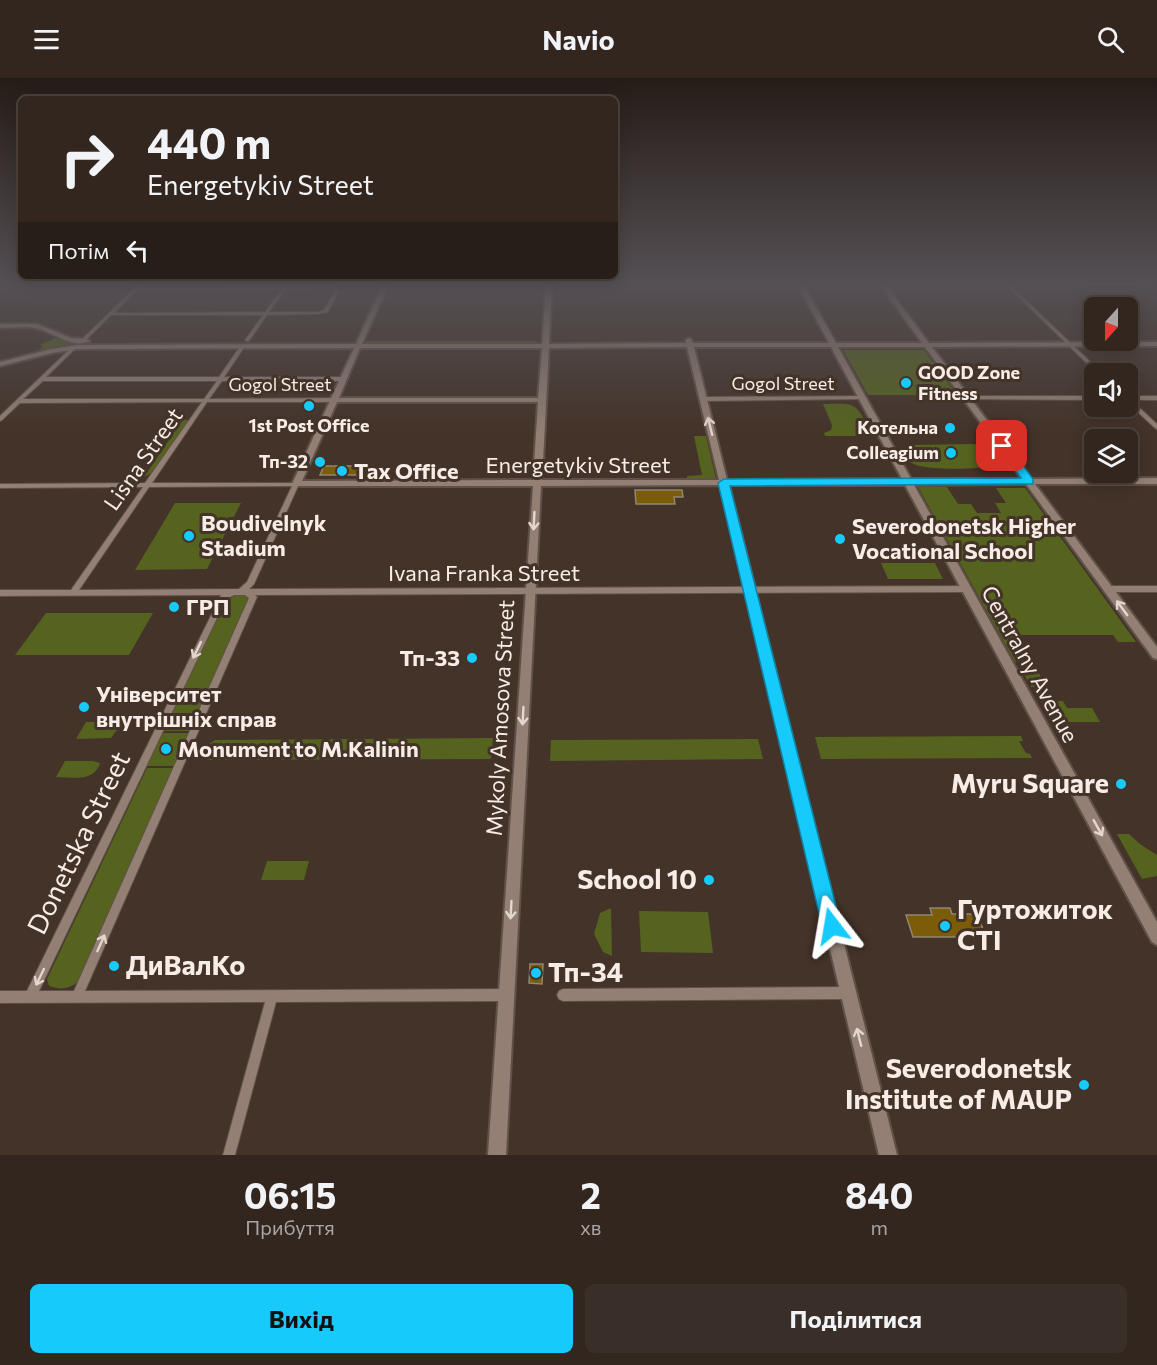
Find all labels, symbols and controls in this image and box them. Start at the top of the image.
icon: menu [30,23,63,56]
text: Navio [542,23,615,56]
icon: search [1094,23,1127,56]
text: 440 m [147,116,271,168]
icon: right [48,120,126,198]
text: Energetykiv Street [147,168,374,201]
icon: left [121,234,154,267]
text: Потім [48,237,109,264]
north arrow [1084,297,1138,351]
map controls [1084,297,1138,483]
place label: GOOD Zone Fitness [918,361,1020,404]
button: sound [1084,363,1138,417]
street label: Gogol Street [731,372,835,394]
street label: Gogol Street [228,373,332,395]
marker: GOOD Zone Fitness [899,376,913,390]
marker: 1st Post Office [302,399,316,413]
street label: Lisna Street [97,402,188,515]
place label: 1st Post Office [249,414,369,436]
one-way arrow [704,416,716,435]
place label: Котельна [857,416,938,438]
pin [976,420,1027,471]
marker: Котельна [943,421,957,435]
icon: arrive [985,429,1018,462]
button: layers [1084,429,1138,483]
place label: Colleagium [846,441,939,463]
marker: Colleagium [944,446,958,460]
place label: Тп-32 [259,450,308,472]
street label: Energetykiv Street [486,451,670,478]
marker: Тп-32 [313,455,327,469]
place label: Tax Office [354,457,459,484]
marker: Tax Office [335,464,349,478]
place label: Boudivelnyk Stadium [201,509,327,561]
one-way arrow [529,511,540,530]
place label: Severodonetsk Higher Vocational School [852,512,1076,564]
marker: Boudivelnyk Stadium [182,529,196,543]
marker: Severodonetsk Higher Vocational School [833,532,847,546]
street label: Ivana Franka Street [388,559,580,586]
street label: Centralny Avenue [976,581,1085,747]
place label: ГРП [186,593,229,620]
street label: Mykoly Amosova Street [480,599,519,837]
marker: ГРП [167,600,181,614]
one-way arrow [1116,601,1129,617]
one-way arrow [191,640,203,658]
place label: Тп-33 [400,644,460,671]
marker: Тп-33 [465,651,479,665]
place label: Університет внутрішніх справ [96,680,276,732]
marker: Університет внутрішніх справ [77,700,91,714]
one-way arrow [517,705,528,725]
place label: Monument to M.Kalinin [178,735,419,762]
marker: Monument to M.Kalinin [159,742,173,756]
street label: Donetska Street [19,746,136,939]
place label: Myru Square [951,766,1109,799]
marker: Myru Square [1114,777,1128,791]
one-way arrow [1093,819,1104,837]
place label: School 10 [577,862,697,895]
marker: School 10 [702,873,716,887]
place label: Гуртожиток СТІ [957,892,1114,956]
position arrow [800,894,864,958]
one-way arrow [505,900,516,920]
marker: Гуртожиток СТІ [938,919,952,933]
one-way arrow [96,935,107,953]
place label: ДиВалКо [126,948,245,981]
place label: Тп-34 [548,955,623,988]
marker: ДиВалКо [107,959,121,973]
marker: Тп-34 [529,966,543,980]
one-way arrow [33,967,45,985]
one-way arrow [852,1028,864,1047]
place label: Severodonetsk Institute of MAUP [845,1051,1072,1115]
marker: Severodonetsk Institute of MAUP [1077,1078,1091,1092]
text: 06:15 [244,1172,337,1216]
text: 2 [581,1172,601,1216]
text: 840 [845,1172,913,1216]
text: Прибуття [245,1215,335,1239]
text: хв [580,1215,601,1239]
text: m [870,1215,888,1239]
button: Вихід [30,1284,573,1353]
button: Поділитися [585,1284,1127,1353]

